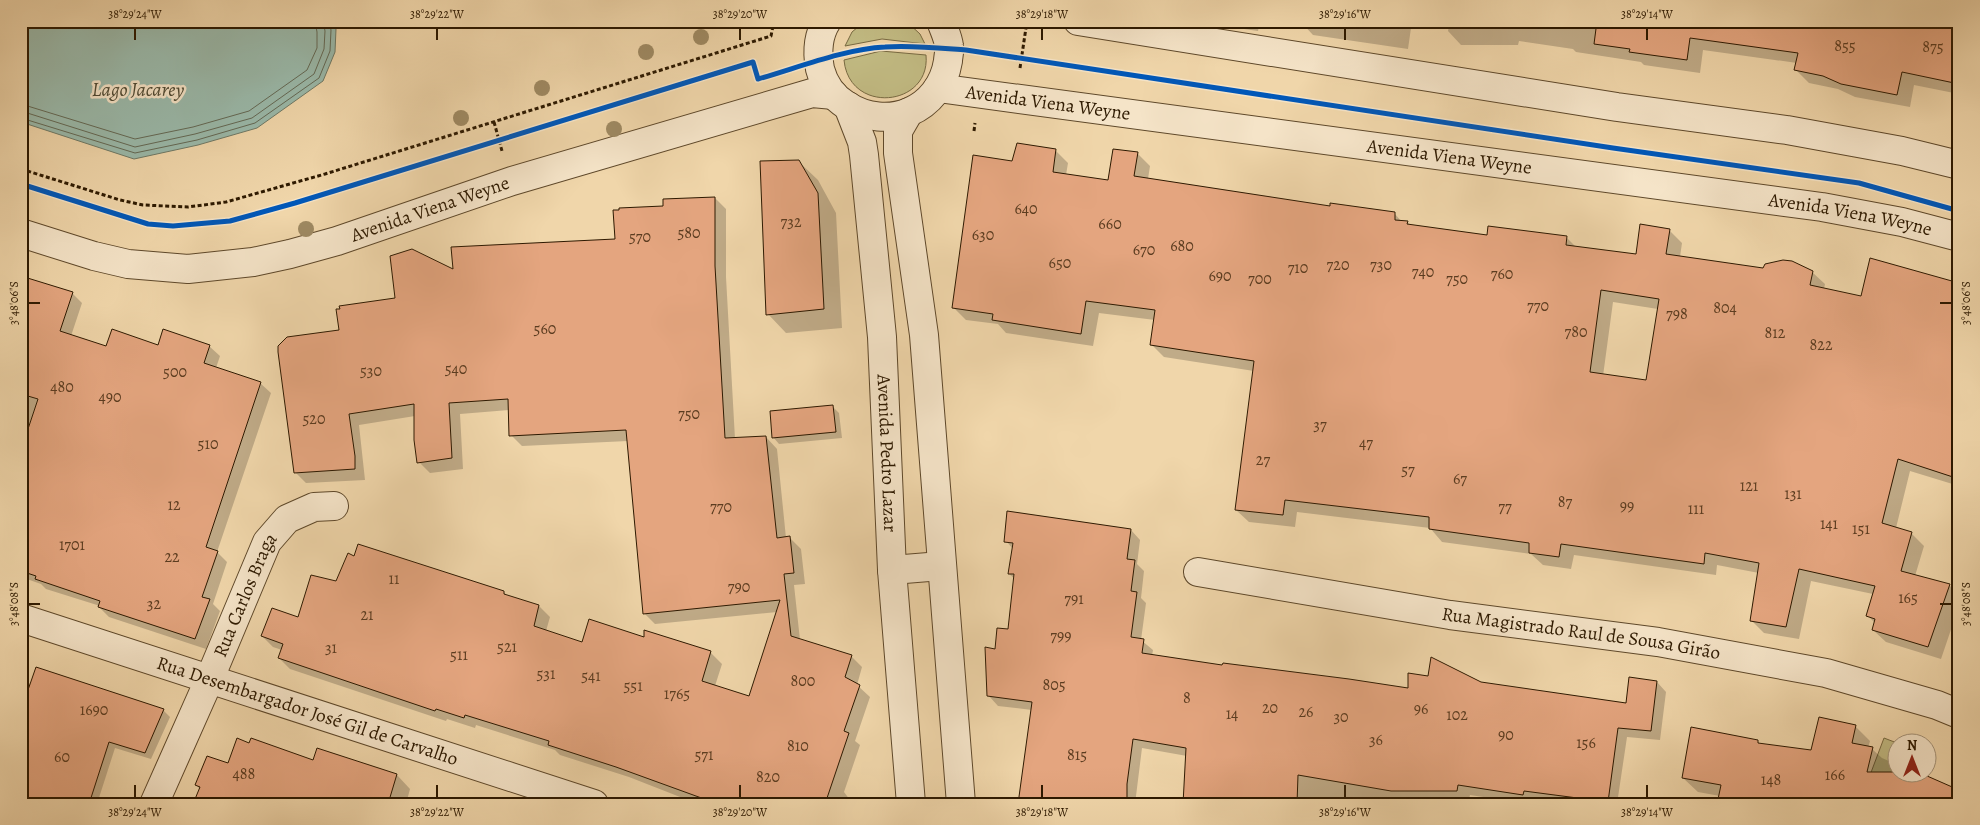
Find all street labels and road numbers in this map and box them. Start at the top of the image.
street label: Avenida Viena Weyne [963,79,1132,127]
street label: Avenida Viena Weyne [1364,133,1533,181]
street label: Avenida Viena Weyne [346,170,513,249]
street label: Avenida Viena Weyne [1766,187,1935,242]
street label: Avenida Pedro Lazar [871,373,903,533]
street label: Rua Carlos Braga [207,527,283,661]
street label: Rua Magistrado Raul de Sousa Girão [1440,601,1722,666]
street label: Rua Desembargador José Gil de Carvalho [153,650,461,772]

